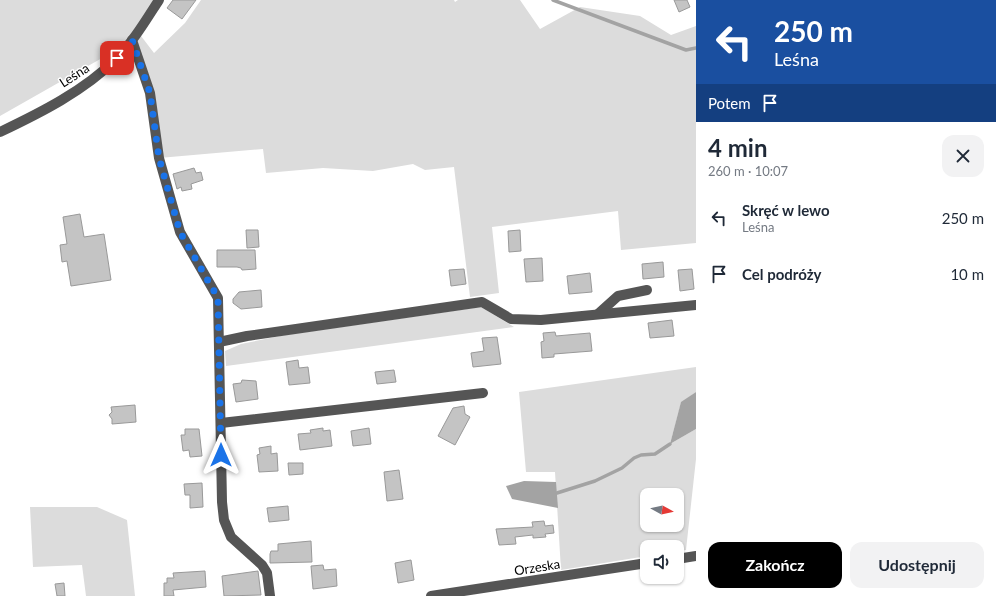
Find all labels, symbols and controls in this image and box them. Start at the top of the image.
text: 250 m [774,14,853,48]
icon: left [708,16,760,68]
pin [100,41,134,75]
icon: arrive [106,47,128,69]
text: Leśna [774,48,819,70]
street label: Leśna [56,59,92,91]
icon: arrive [759,92,781,114]
text: Potem [708,94,751,112]
text: 4 min [708,133,768,162]
button: close [942,135,984,177]
text: 260 m · 10:07 [708,163,788,179]
text: Skręć w lewo [742,201,830,219]
icon: left [708,207,730,229]
text: 250 m [942,209,984,227]
text: Leśna [742,219,774,235]
icon: arrive [708,263,730,285]
text: Cel podróży [742,265,821,283]
text: 10 m [950,265,984,283]
position arrow [200,434,242,476]
north arrow [640,488,684,532]
map controls [640,488,684,584]
button: sound [640,540,684,584]
button: Zakończ [708,542,842,588]
button: Udostępnij [850,542,984,588]
street label: Orzeska [513,555,561,579]

